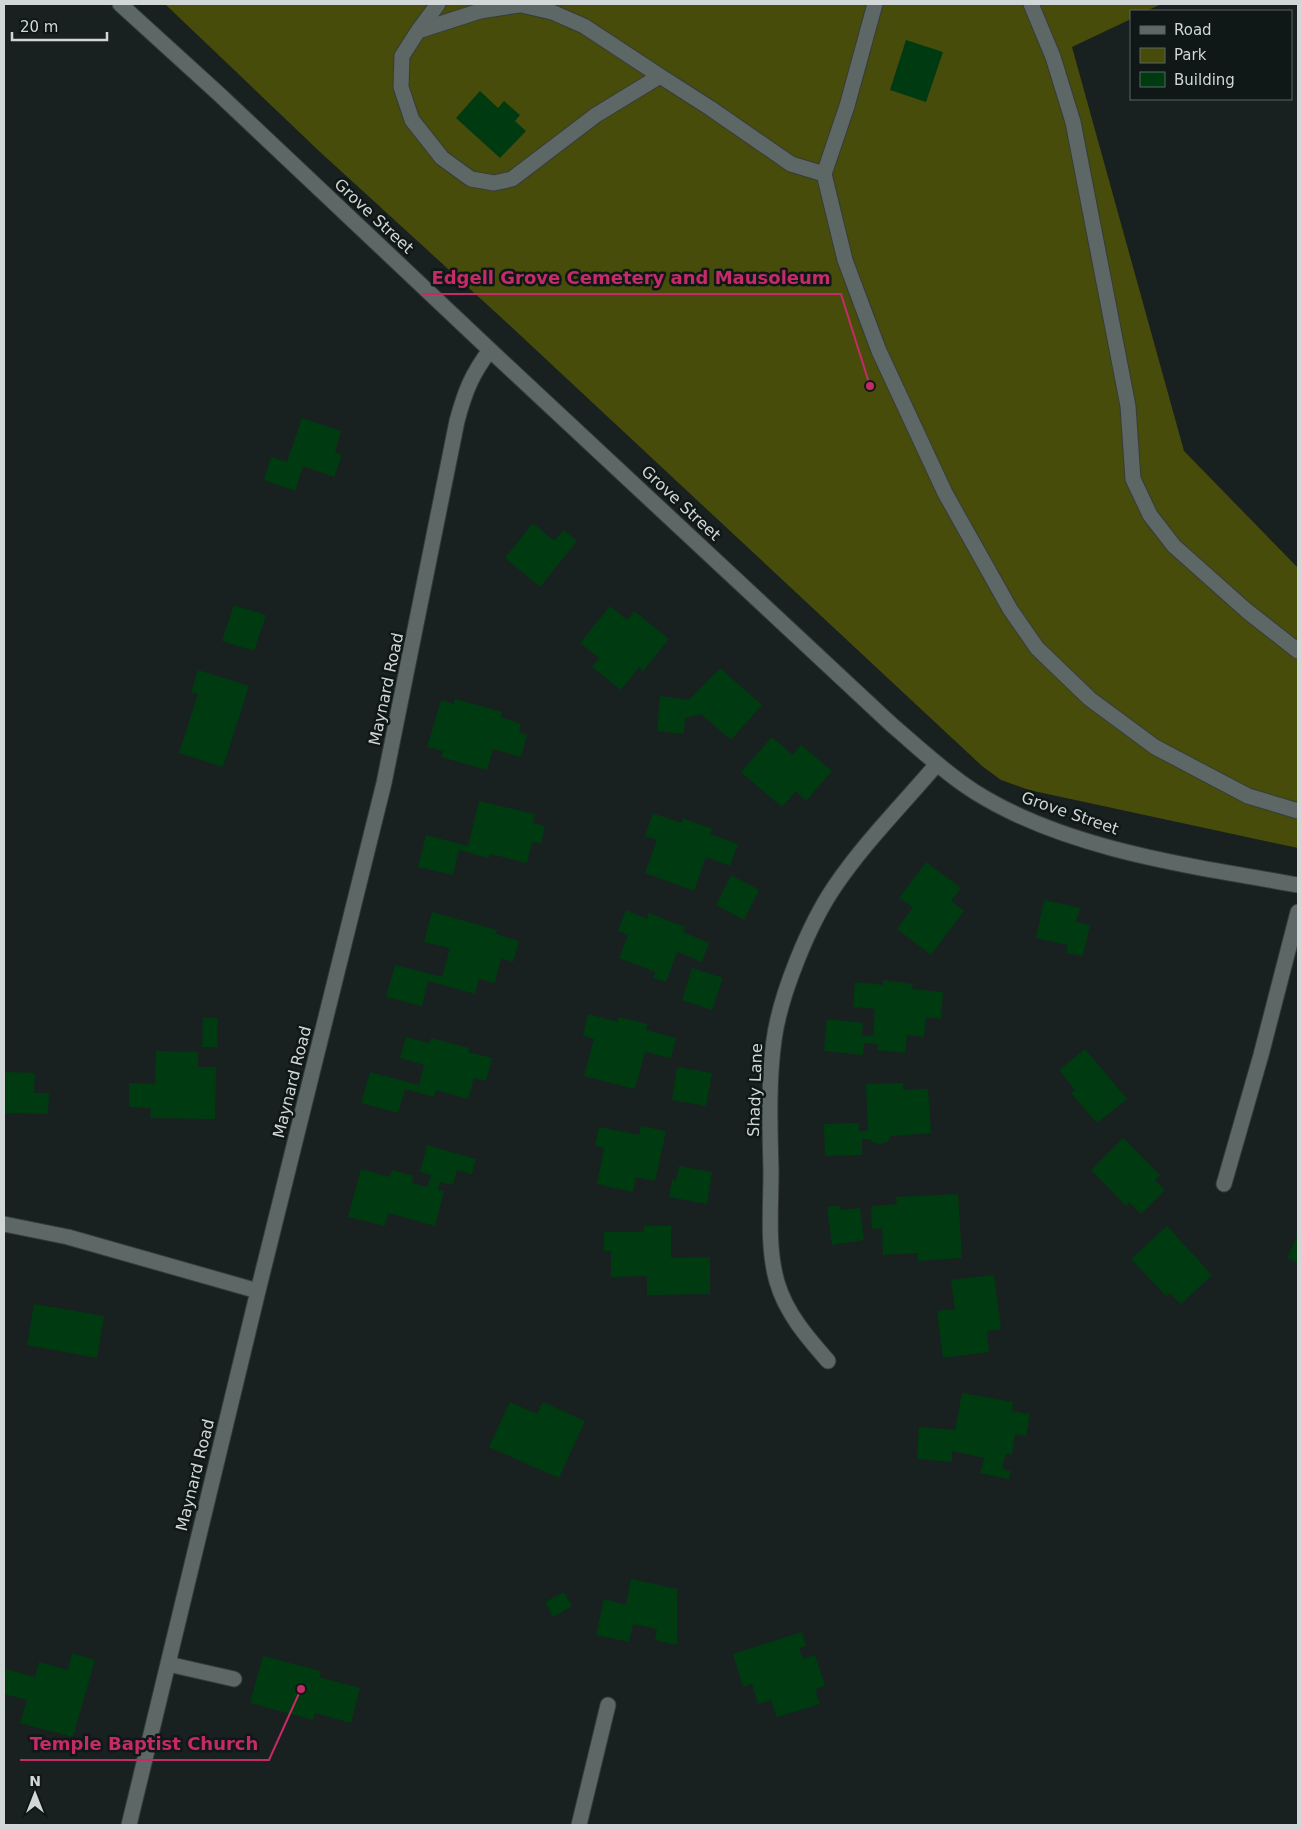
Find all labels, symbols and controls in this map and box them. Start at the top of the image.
scale bar [12,10,108,42]
legend [1130,10,1292,100]
text: 20 m [20,18,58,36]
text: Road [1174,21,1212,39]
text: Park [1174,46,1207,64]
text: Building [1174,71,1235,89]
street label: Grove Street [330,174,418,258]
callout: Edgell Grove Cemetery and Mausoleum [422,261,841,294]
text: Edgell Grove Cemetery and Mausoleum [431,267,831,288]
street label: Grove Street [637,461,725,545]
street label: Maynard Road [365,631,407,747]
street label: Grove Street [1019,788,1121,838]
street label: Maynard Road [269,1024,315,1140]
street label: Shady Lane [744,1043,766,1137]
street label: Maynard Road [172,1417,218,1533]
callout: Temple Baptist Church [20,1727,269,1760]
text: Temple Baptist Church [30,1733,258,1754]
north arrow [10,1769,60,1819]
text: N [29,1773,41,1789]

